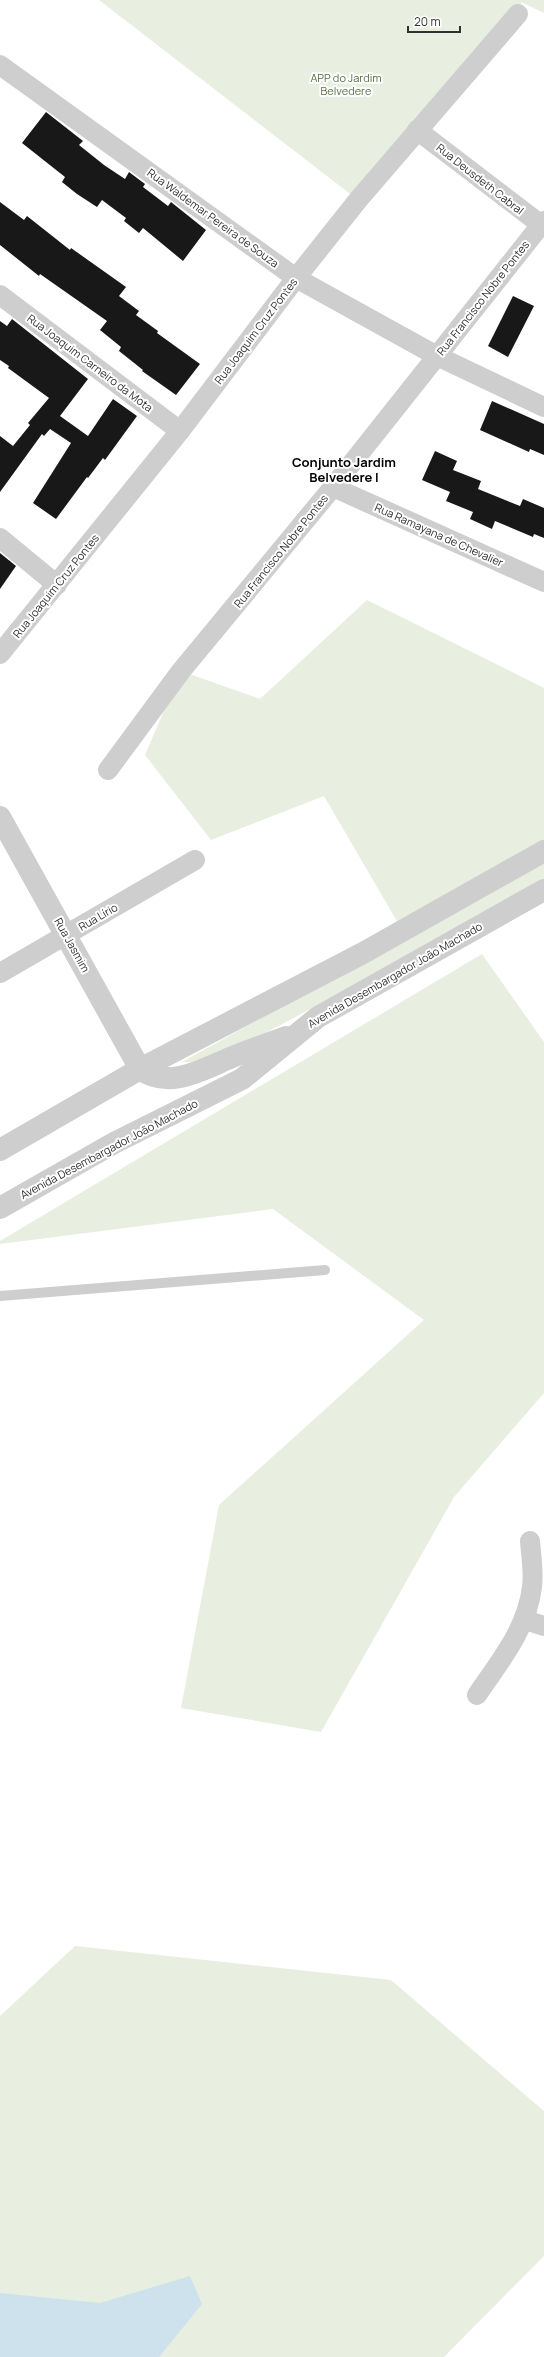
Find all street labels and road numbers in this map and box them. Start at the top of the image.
street label: Rua Deusdeth Cabral [434,140,527,217]
street label: Rua Waldemar Pereira de Souza [144,165,282,270]
street label: Rua Francisco Nobre Pontes [433,237,532,358]
street label: Rua Joaquim Cruz Pontes [211,274,301,387]
street label: Rua Joaquim Carneiro da Mota [24,310,156,415]
street label: Rua Francisco Nobre Pontes [230,491,331,610]
street label: Rua Ramayana de Chevalier [373,499,506,570]
street label: Rua Joaquim Cruz Pontes [9,531,102,641]
street label: Rua Lírio [75,899,121,934]
street label: Rua Jasmim [51,915,94,975]
street label: Avenida Desembargador João Machado [305,918,485,1031]
street label: Avenida Desembargador João Machado [17,1095,201,1202]

